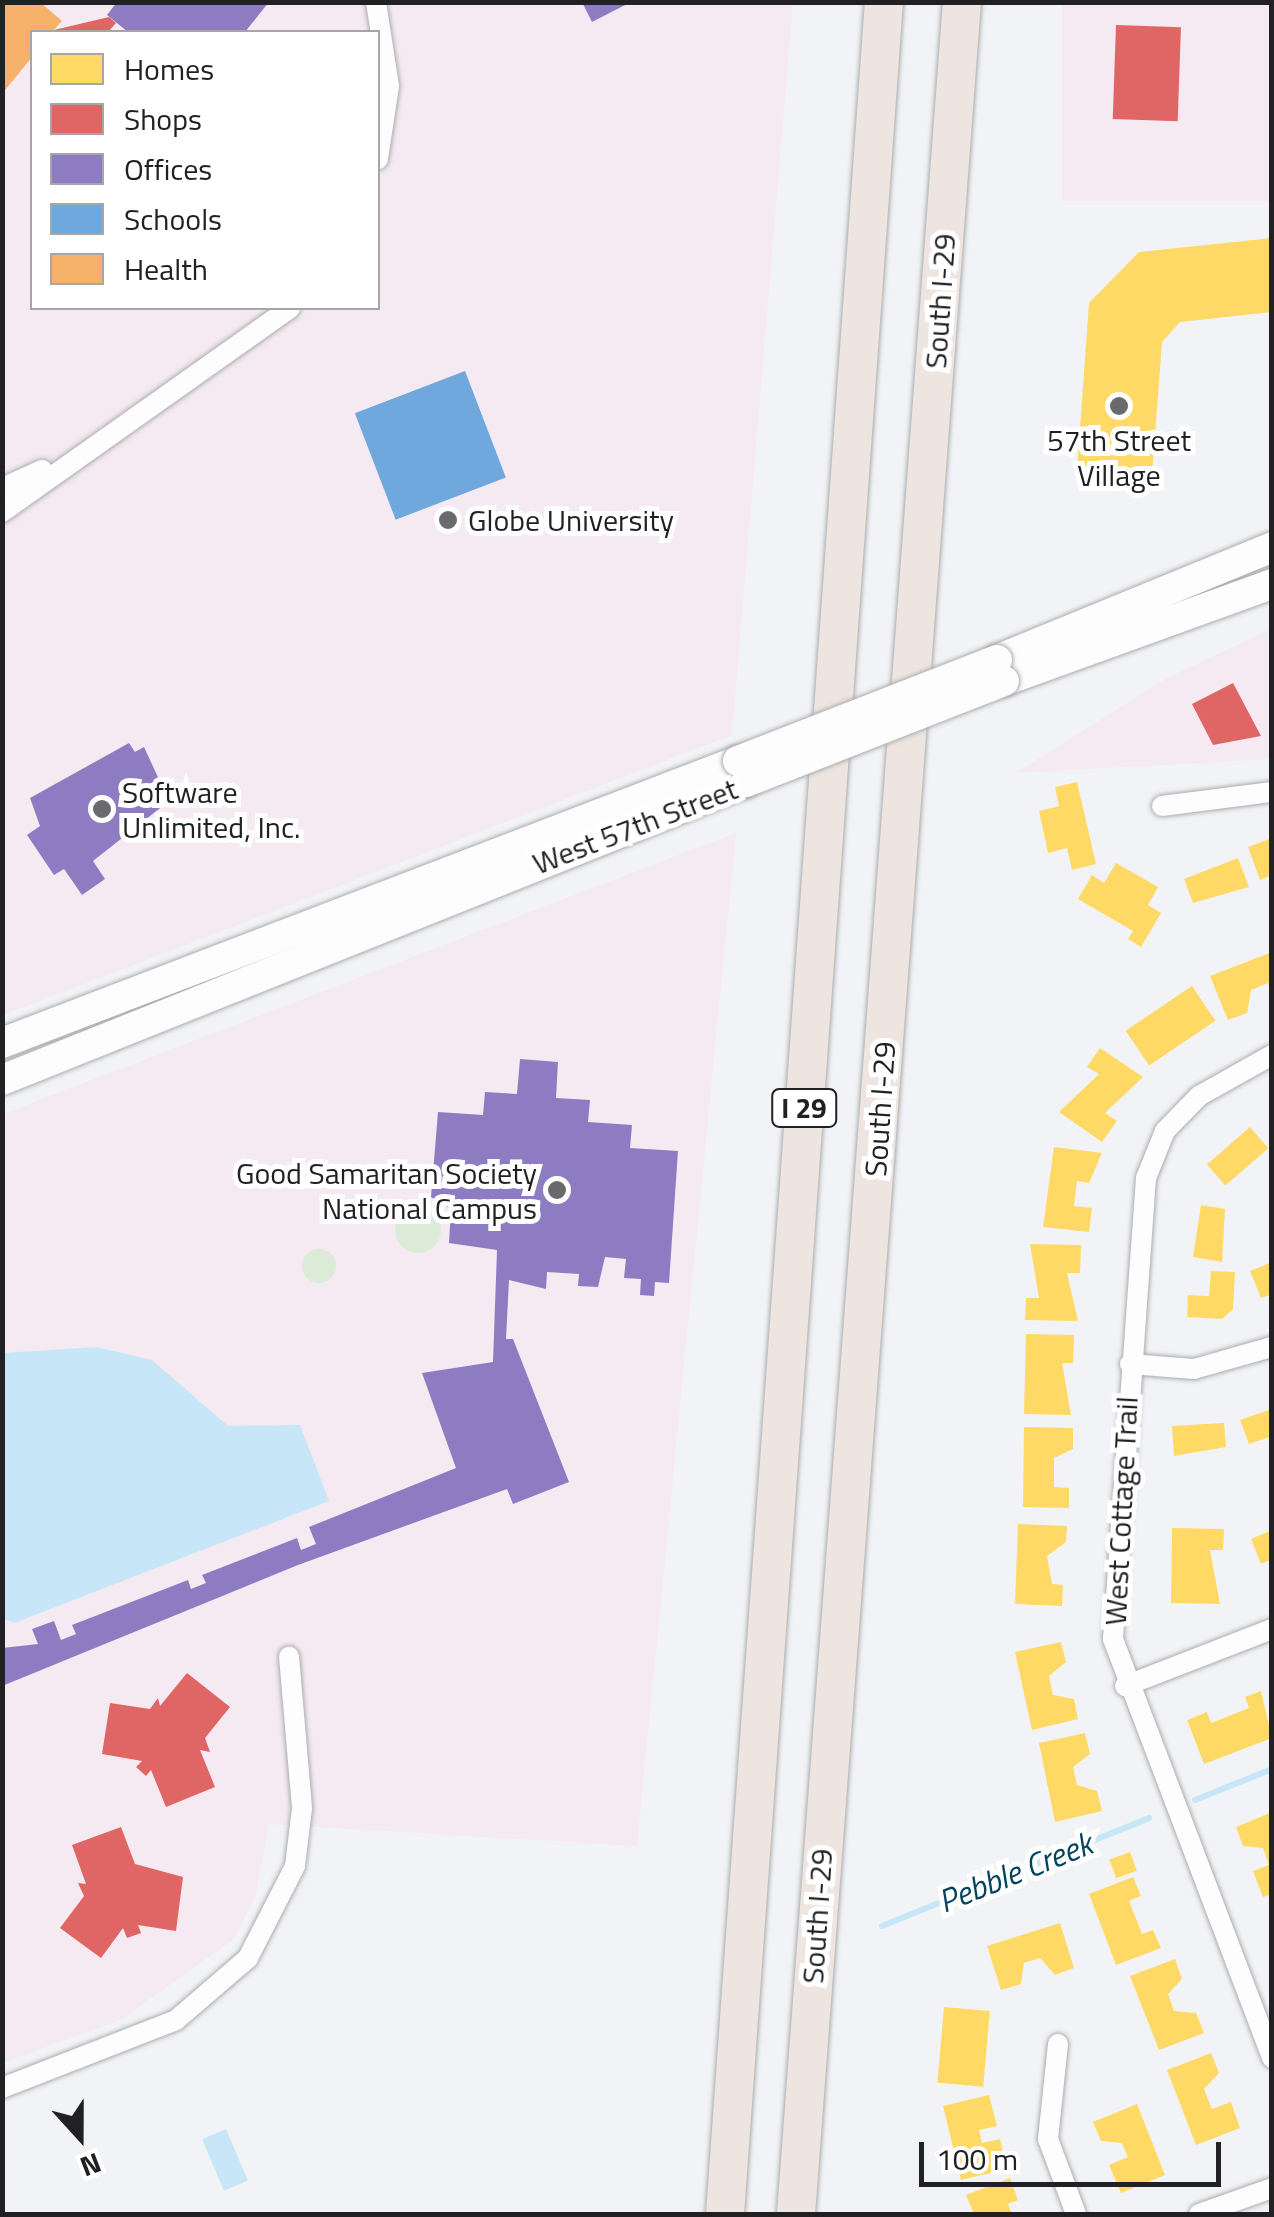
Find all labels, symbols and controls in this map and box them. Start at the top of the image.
legend [30,30,380,310]
text: Homes [124,46,214,92]
text: Shops [124,96,202,142]
text: Offices [124,146,212,192]
text: Schools [124,196,222,242]
street label: South I-29 [917,232,963,370]
text: Health [124,246,208,292]
marker: 57th Street Village [1108,395,1130,417]
place label: 57th Street Village [1047,422,1191,492]
place label: Globe University [468,502,674,538]
marker: Globe University [437,509,459,531]
street label: West 57th Street [528,770,742,882]
place label: Software Unlimited, Inc. [122,774,300,844]
marker: Software Unlimited, Inc. [91,798,113,820]
street label: South I-29 [857,1040,903,1178]
road number: I 29 [769,1085,839,1131]
place label: Good Samaritan Society National Campus [236,1155,537,1226]
marker: Good Samaritan Society National Campus [546,1179,568,1201]
street label: West Cottage Trail [1097,1396,1145,1626]
water label: Pebble Creek [932,1824,1098,1920]
street label: South I-29 [794,1847,840,1985]
north arrow [30,2087,130,2187]
scale bar [924,2122,1226,2184]
text: 100 m [936,2136,1018,2182]
text: N [74,2142,108,2189]

